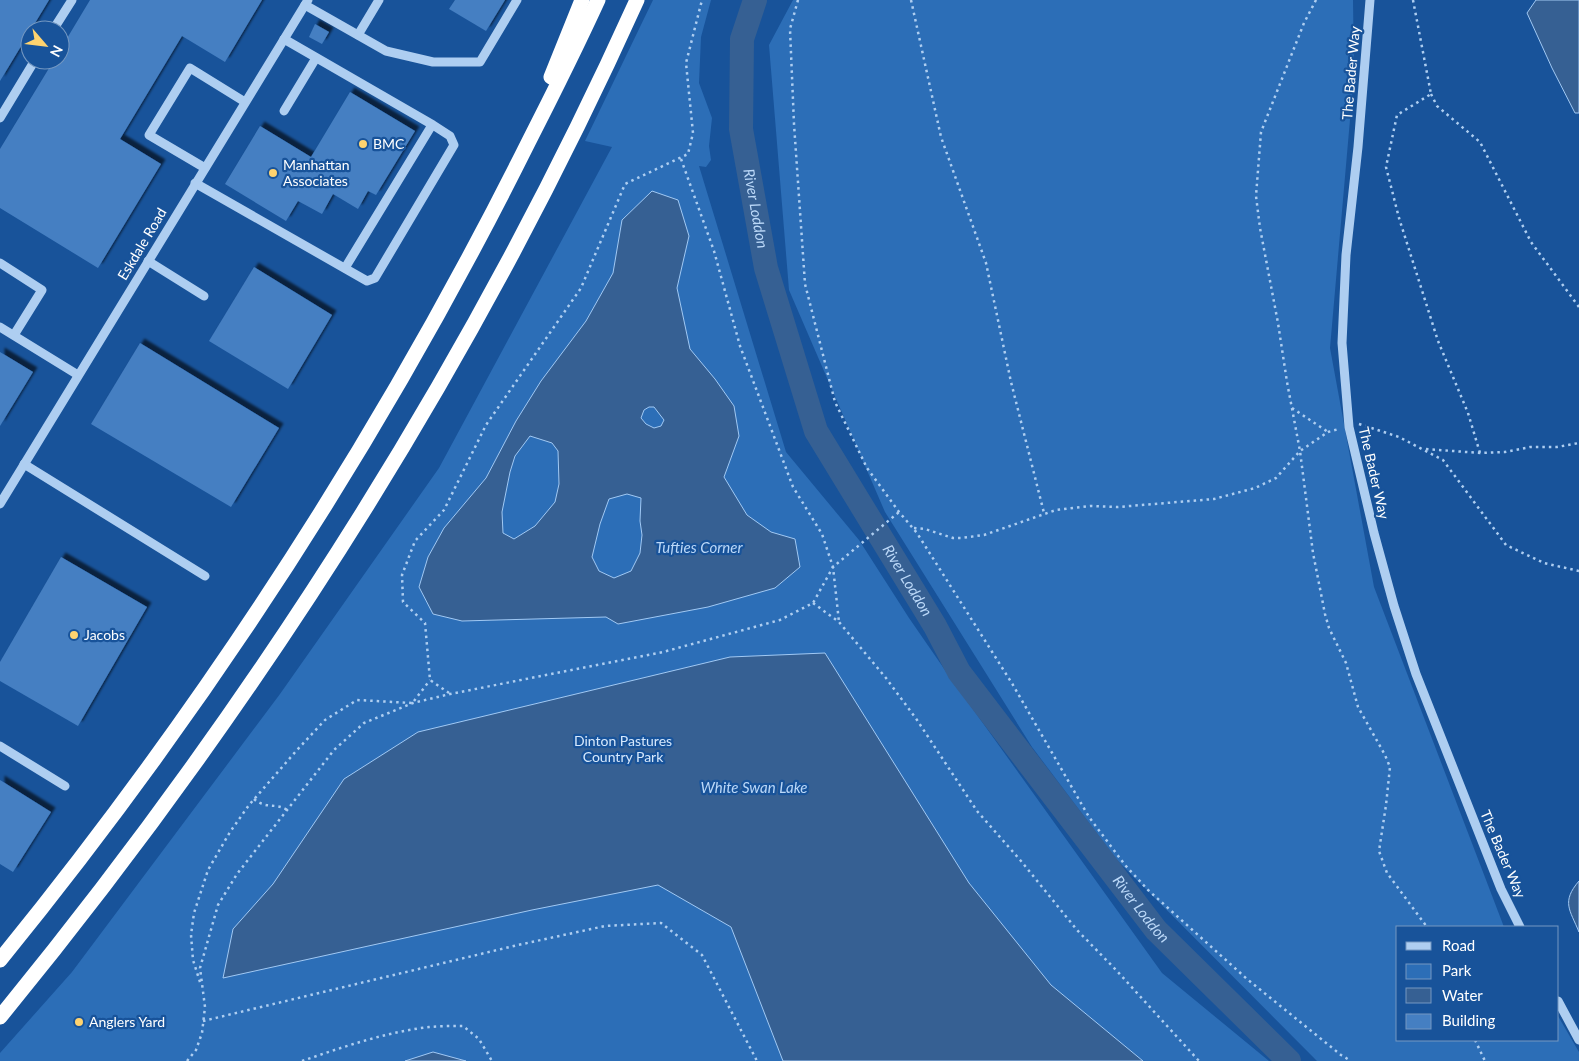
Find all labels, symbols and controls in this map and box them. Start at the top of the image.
north arrow [20,20,70,70]
street label: The Bader Way [1338,25,1363,121]
text: N [47,43,67,60]
place label: BMC [373,135,405,152]
marker: BMC [357,138,369,150]
place label: Manhattan Associates [283,156,350,189]
marker: Manhattan Associates [267,167,279,179]
water label: River Loddon [740,167,772,250]
street label: Eskdale Road [113,205,170,283]
street label: The Bader Way [1356,425,1394,521]
water label: Tufties Corner [655,538,743,556]
water label: River Loddon [879,541,937,619]
place label: Jacobs [84,626,125,643]
marker: Jacobs [68,629,80,641]
park label: Dinton Pastures Country Park [574,732,672,765]
water label: White Swan Lake [700,778,808,796]
street label: The Bader Way [1477,807,1530,901]
water label: River Loddon [1110,871,1173,946]
legend [1396,926,1559,1041]
text: Road [1442,936,1475,954]
text: Park [1442,961,1472,979]
text: Water [1442,986,1483,1004]
text: Building [1442,1011,1495,1029]
place label: Anglers Yard [89,1013,165,1030]
marker: Anglers Yard [73,1016,85,1028]

